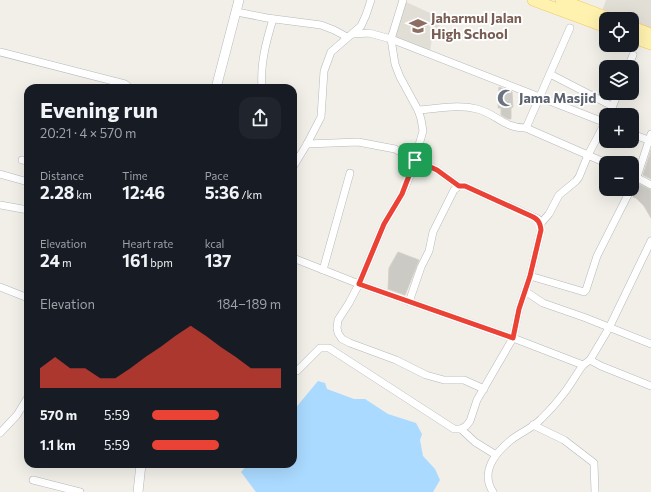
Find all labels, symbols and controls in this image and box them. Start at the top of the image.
place label: Jaharmul Jalan High School [431,9,522,42]
map controls [599,12,639,196]
button: locate [599,12,639,52]
school or university icon: Jaharmul Jalan High School [408,16,428,36]
button: layers [599,60,639,100]
mosque icon: Jama Masjid [496,88,516,108]
place label: Jama Masjid [519,89,596,106]
text: Evening run [40,96,158,123]
button: share [239,97,281,139]
button: + [599,108,639,148]
text: 20:21 · 4 × 570 m [40,125,136,141]
pin [398,143,432,177]
icon: arrive [404,149,426,171]
button: − [599,156,639,196]
text: Distance [40,169,84,182]
text: Time [122,169,148,182]
text: Pace [205,169,229,182]
text: 2.28 [40,182,74,203]
text: 12:46 [122,182,165,203]
text: 5:36 [205,182,239,203]
text: km [74,188,92,201]
text: /km [239,188,262,201]
text: Elevation [40,237,86,250]
text: Heart rate [122,237,173,250]
text: kcal [205,237,224,250]
text: 24 [40,250,60,271]
text: 161 [122,250,148,271]
text: 137 [205,250,231,271]
text: m [60,256,72,269]
text: bpm [148,256,173,269]
text: Elevation [40,296,95,312]
text: 184–189 m [217,296,281,312]
text: 570 m [40,407,77,423]
text: 5:59 [104,407,130,423]
text: 1.1 km [40,437,76,453]
text: 5:59 [104,437,130,453]

